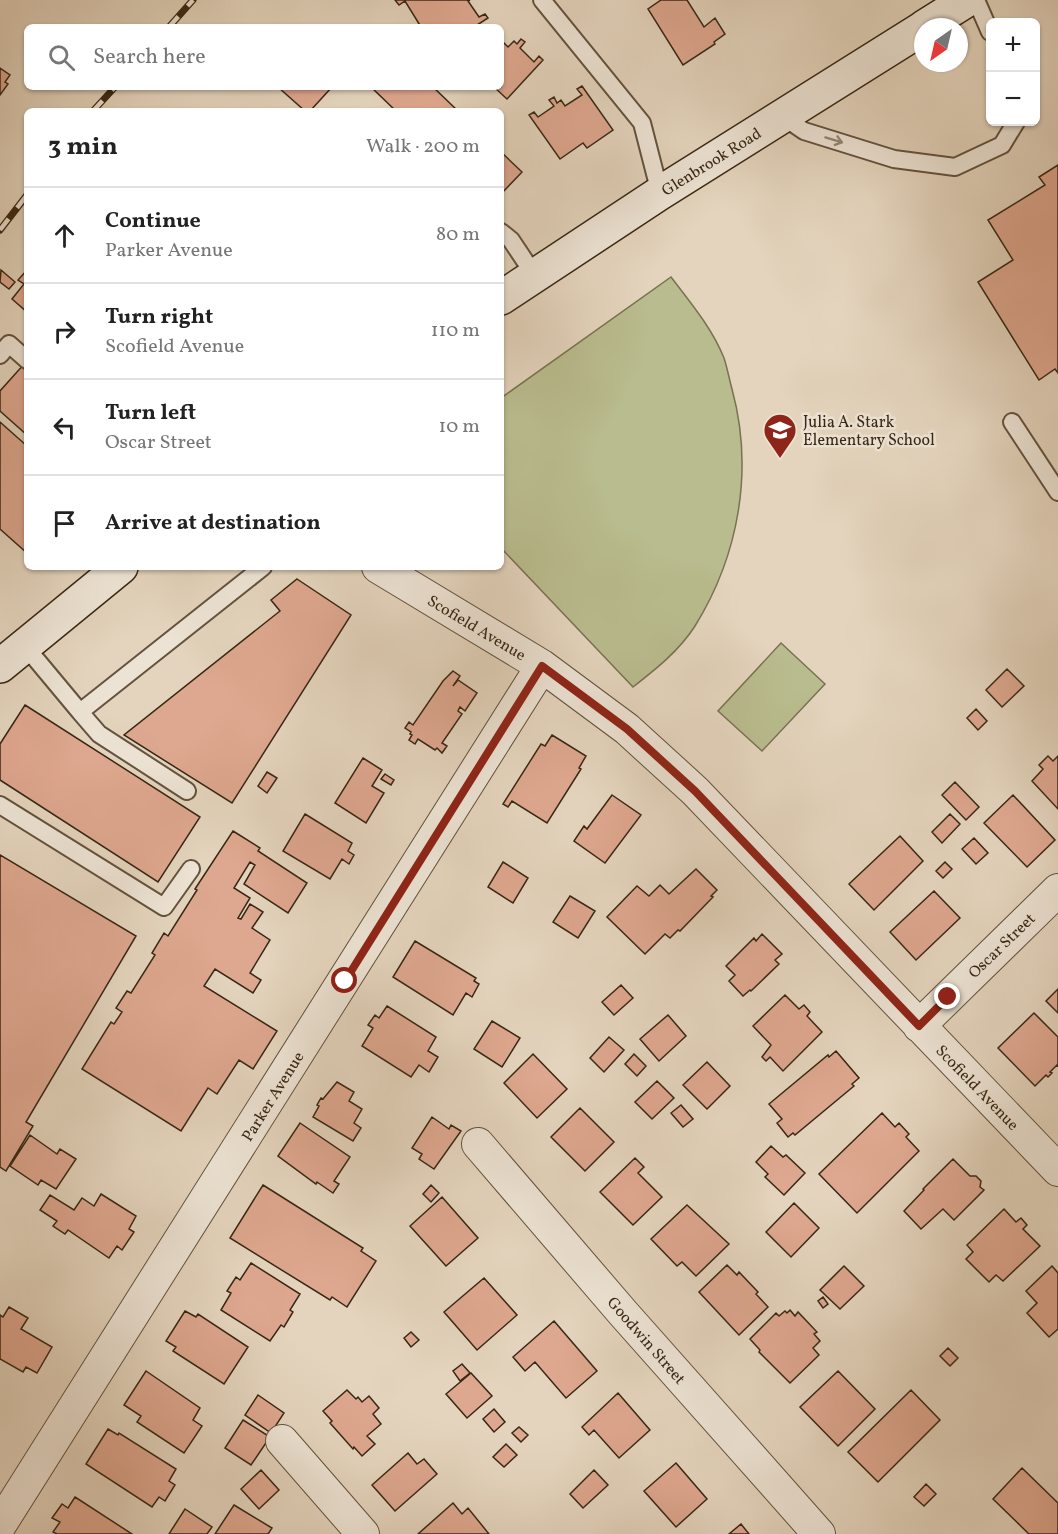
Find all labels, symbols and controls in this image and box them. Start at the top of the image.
north arrow [914,18,968,72]
map controls [986,18,1040,126]
button: + [986,18,1040,72]
search box [24,24,504,90]
icon: search [45,41,78,74]
text: Search here [93,42,206,73]
button: − [986,72,1040,126]
street label: Glenbrook Road [658,123,766,202]
text: 3 min [48,129,118,165]
text: Walk · 200 m [366,133,480,161]
one-way arrow [824,135,843,146]
text: Continue [105,206,201,237]
icon: ahead [48,219,81,252]
text: 80 m [436,221,480,249]
text: Parker Avenue [105,237,233,265]
text: Turn right [105,302,213,333]
icon: right [48,315,81,348]
text: 110 m [431,317,480,345]
text: Scofield Avenue [105,333,244,361]
text: Turn left [105,398,196,429]
icon: left [48,411,81,444]
school or university icon: Julia A. Stark Elementary School [762,412,798,459]
place label: Julia A. Stark Elementary School [803,412,935,452]
text: 10 m [439,413,480,441]
text: Oscar Street [105,429,212,457]
icon: arrive [48,507,81,540]
text: Arrive at destination [105,508,321,539]
street label: Scofield Avenue [423,591,529,667]
street label: Oscar Street [964,909,1041,984]
route start [331,967,357,993]
route end [934,983,960,1009]
street label: Scofield Avenue [930,1041,1023,1136]
street label: Parker Avenue [237,1048,310,1146]
street label: Goodwin Street [601,1293,690,1390]

